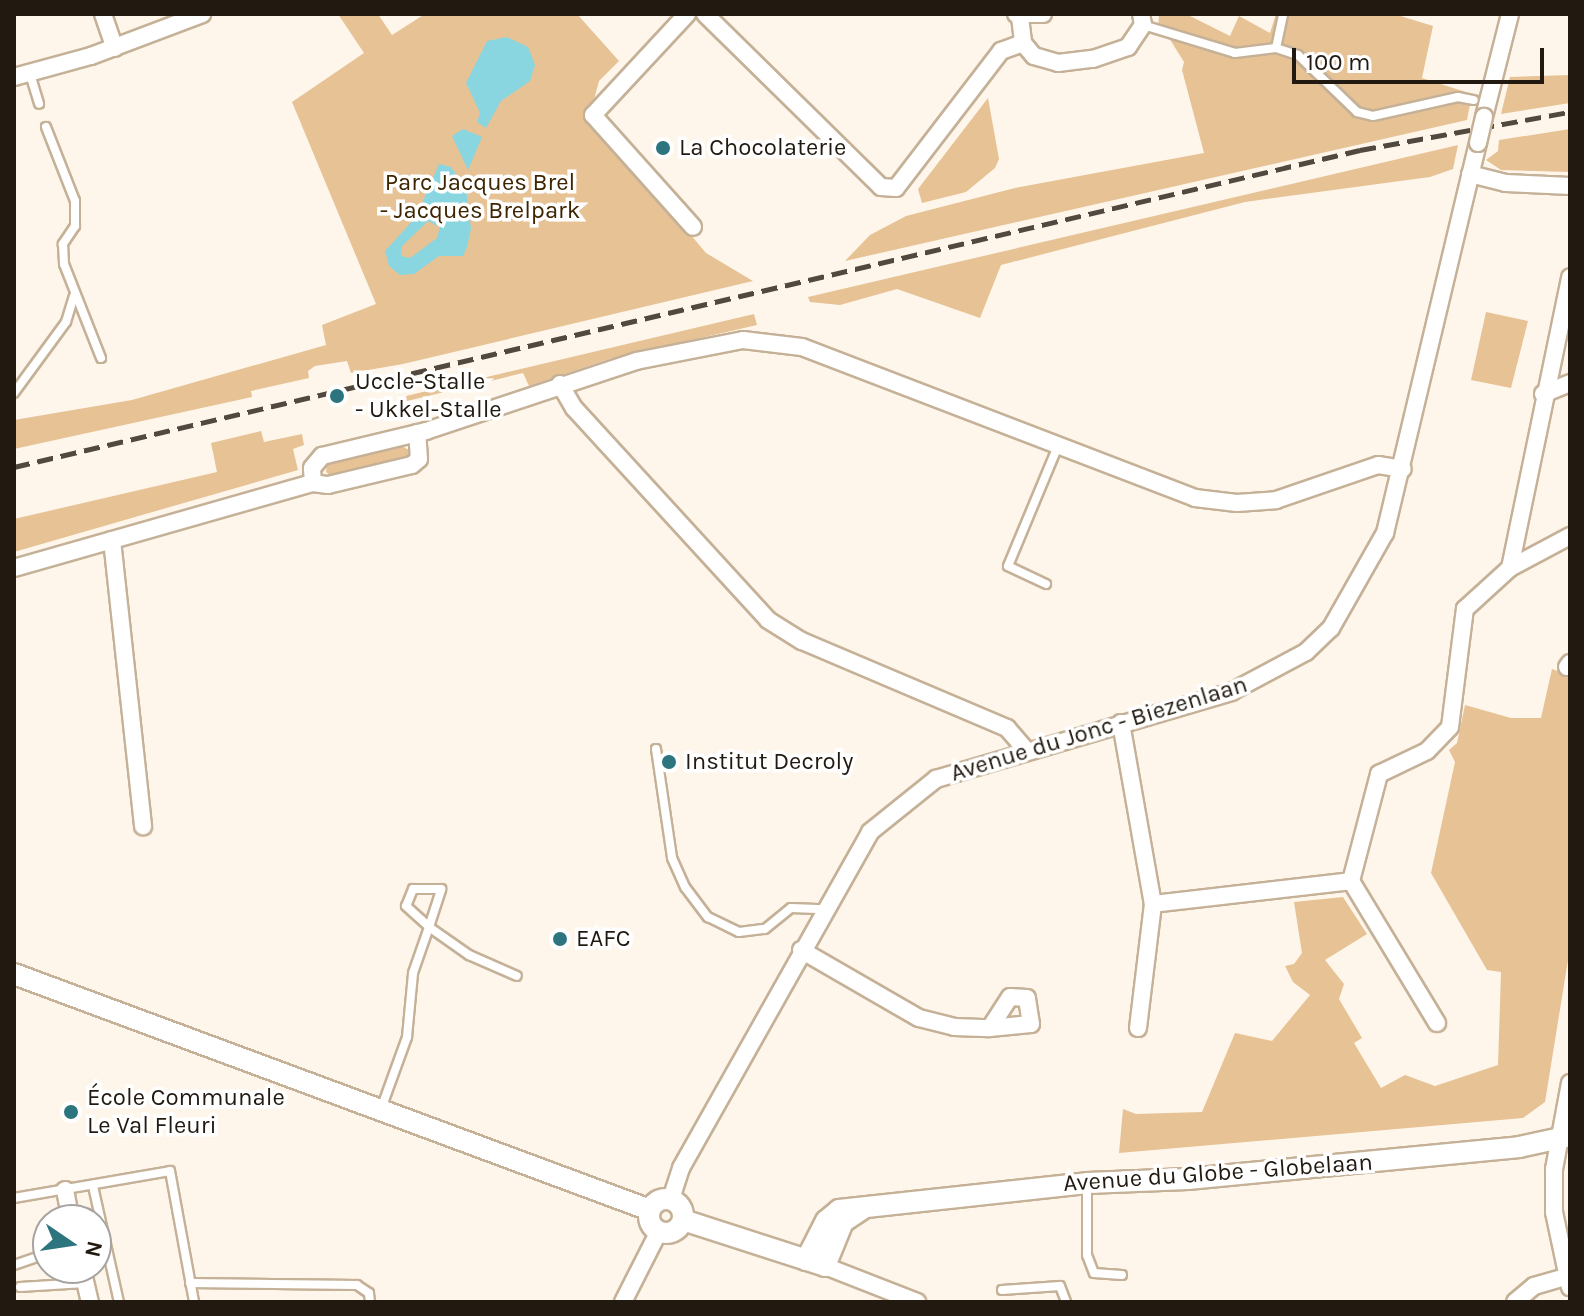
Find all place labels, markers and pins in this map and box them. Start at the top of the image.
place label: La Chocolaterie [679,134,846,162]
marker: La Chocolaterie [654,139,672,157]
place label: Uccle-Stalle - Ukkel-Stalle [355,368,502,424]
marker: Uccle-Stalle - Ukkel-Stalle [326,385,348,407]
place label: Institut Decroly [685,748,854,776]
marker: Institut Decroly [660,753,678,771]
place label: EAFC [576,925,631,953]
marker: EAFC [551,930,569,948]
place label: École Communale Le Val Fleuri [87,1084,285,1140]
marker: École Communale Le Val Fleuri [62,1103,80,1121]

